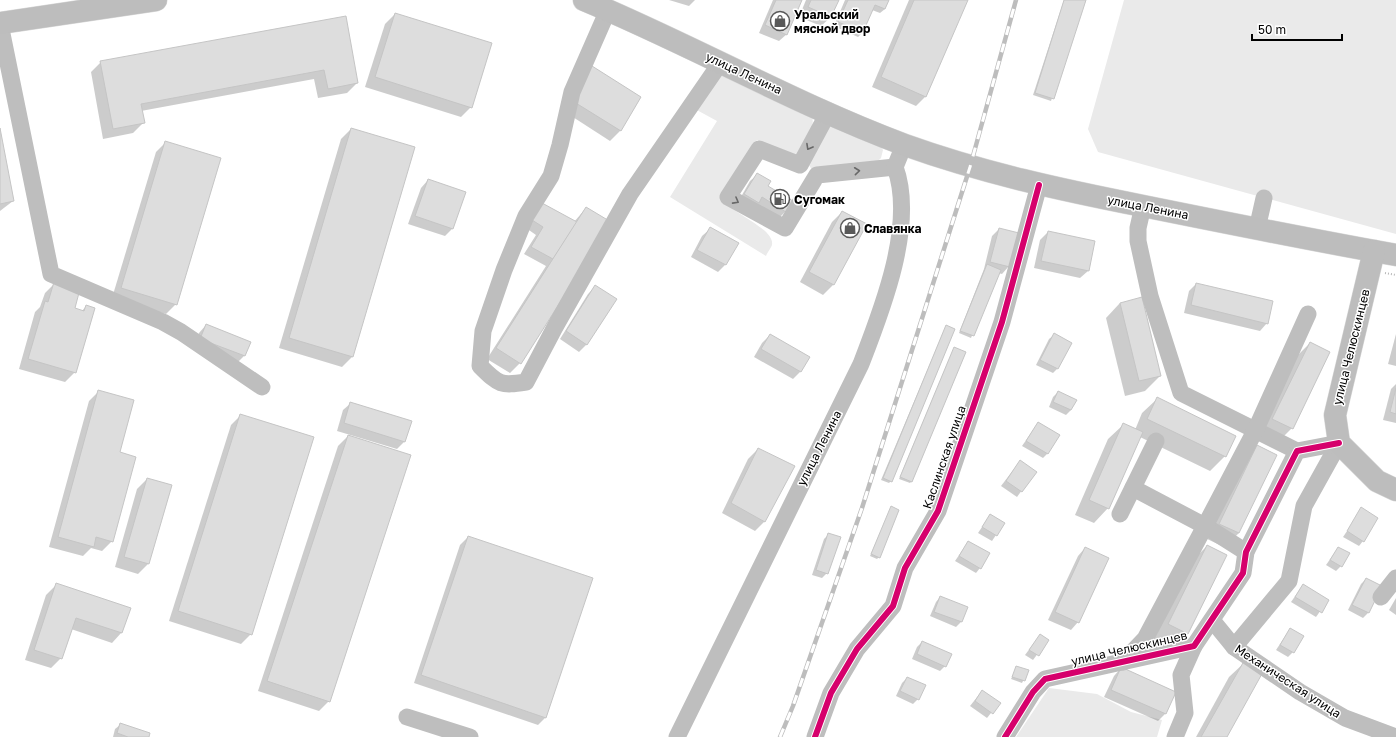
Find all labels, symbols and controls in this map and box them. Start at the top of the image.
place label: Уральский мясной двор [794,7,871,36]
shop icon: Уральский мясной двор [769,10,791,32]
scale bar [1252,16,1342,42]
text: 50 m [1258,22,1286,37]
street label: улица Ленина [703,49,785,97]
one-way arrow [807,143,814,150]
one-way arrow [854,167,860,176]
fuel station icon: Сугомак [769,188,791,210]
place label: Сугомак [794,192,845,207]
street label: улица Ленина [1106,192,1190,222]
one-way arrow [732,196,739,204]
shop icon: Славянка [839,217,861,239]
place label: Славянка [864,221,921,236]
street label: улица Челюскинцев [1329,287,1373,406]
street label: Каслинская улица [919,403,969,511]
street label: улица Ленина [794,408,844,488]
street label: улица Челюскинцев [1070,627,1189,669]
street label: Механическая улица [1232,641,1344,721]

